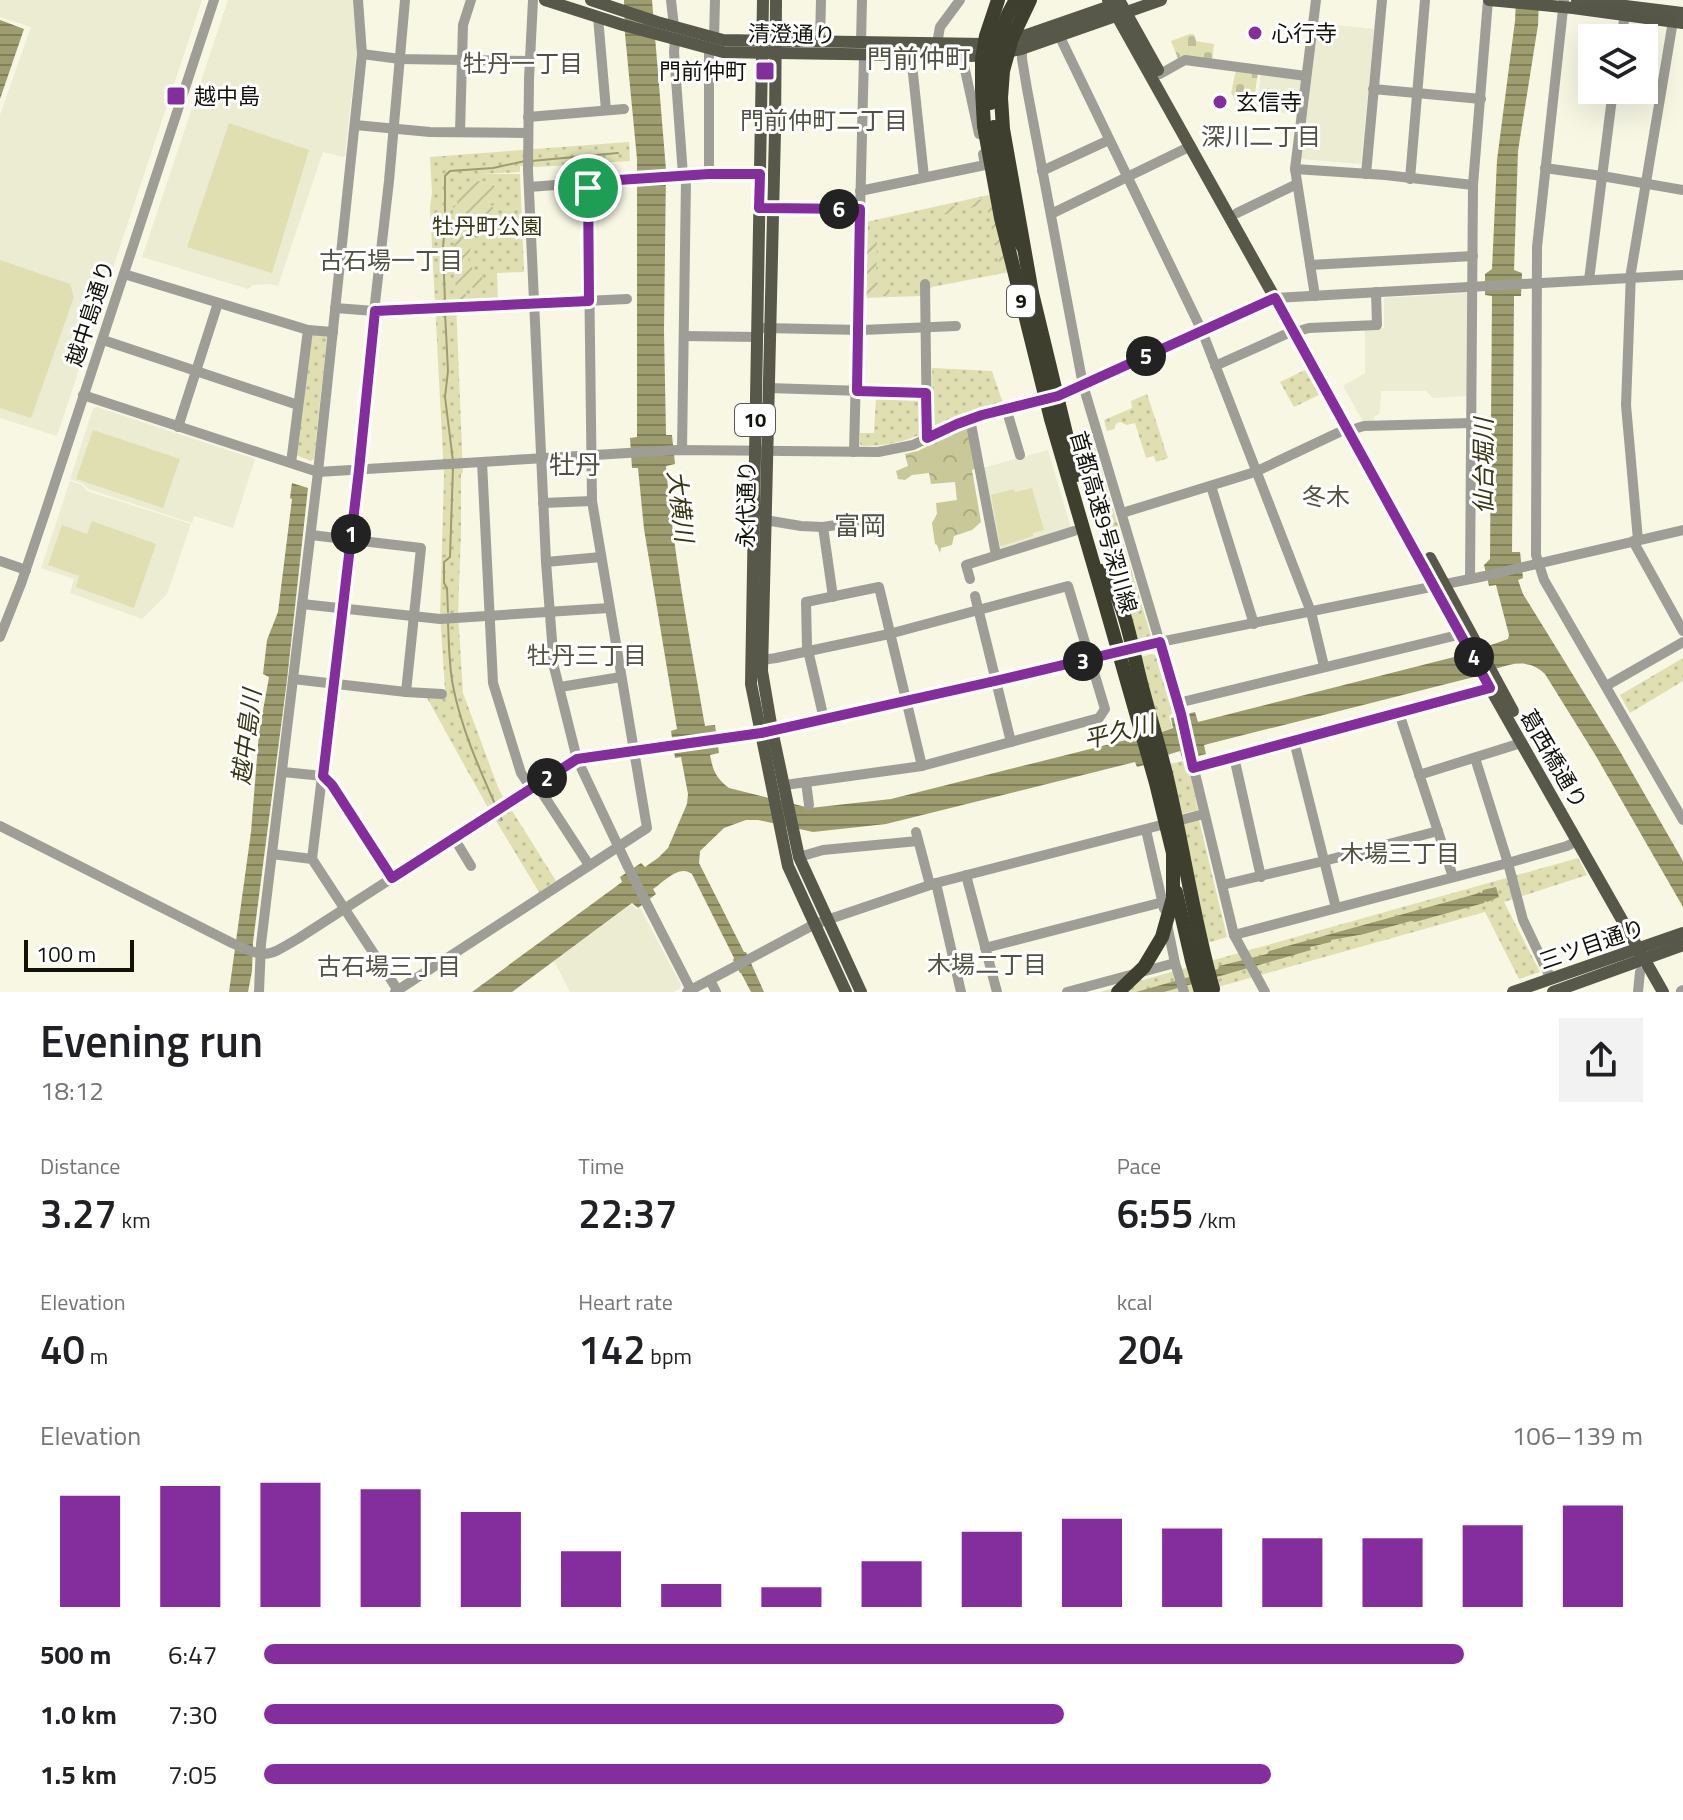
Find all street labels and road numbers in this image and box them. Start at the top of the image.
street label: 清澄通り [748,16,836,52]
street label: 越中島通り [57,255,123,371]
road number: 9 [1007,285,1035,317]
road number: 10 [735,404,775,436]
street label: 首都高速9号深川線 [1062,427,1146,617]
street label: 永代通り [728,460,764,548]
street label: 葛西橋通り [1512,703,1596,815]
street label: 三ツ目通り [1534,910,1650,978]

